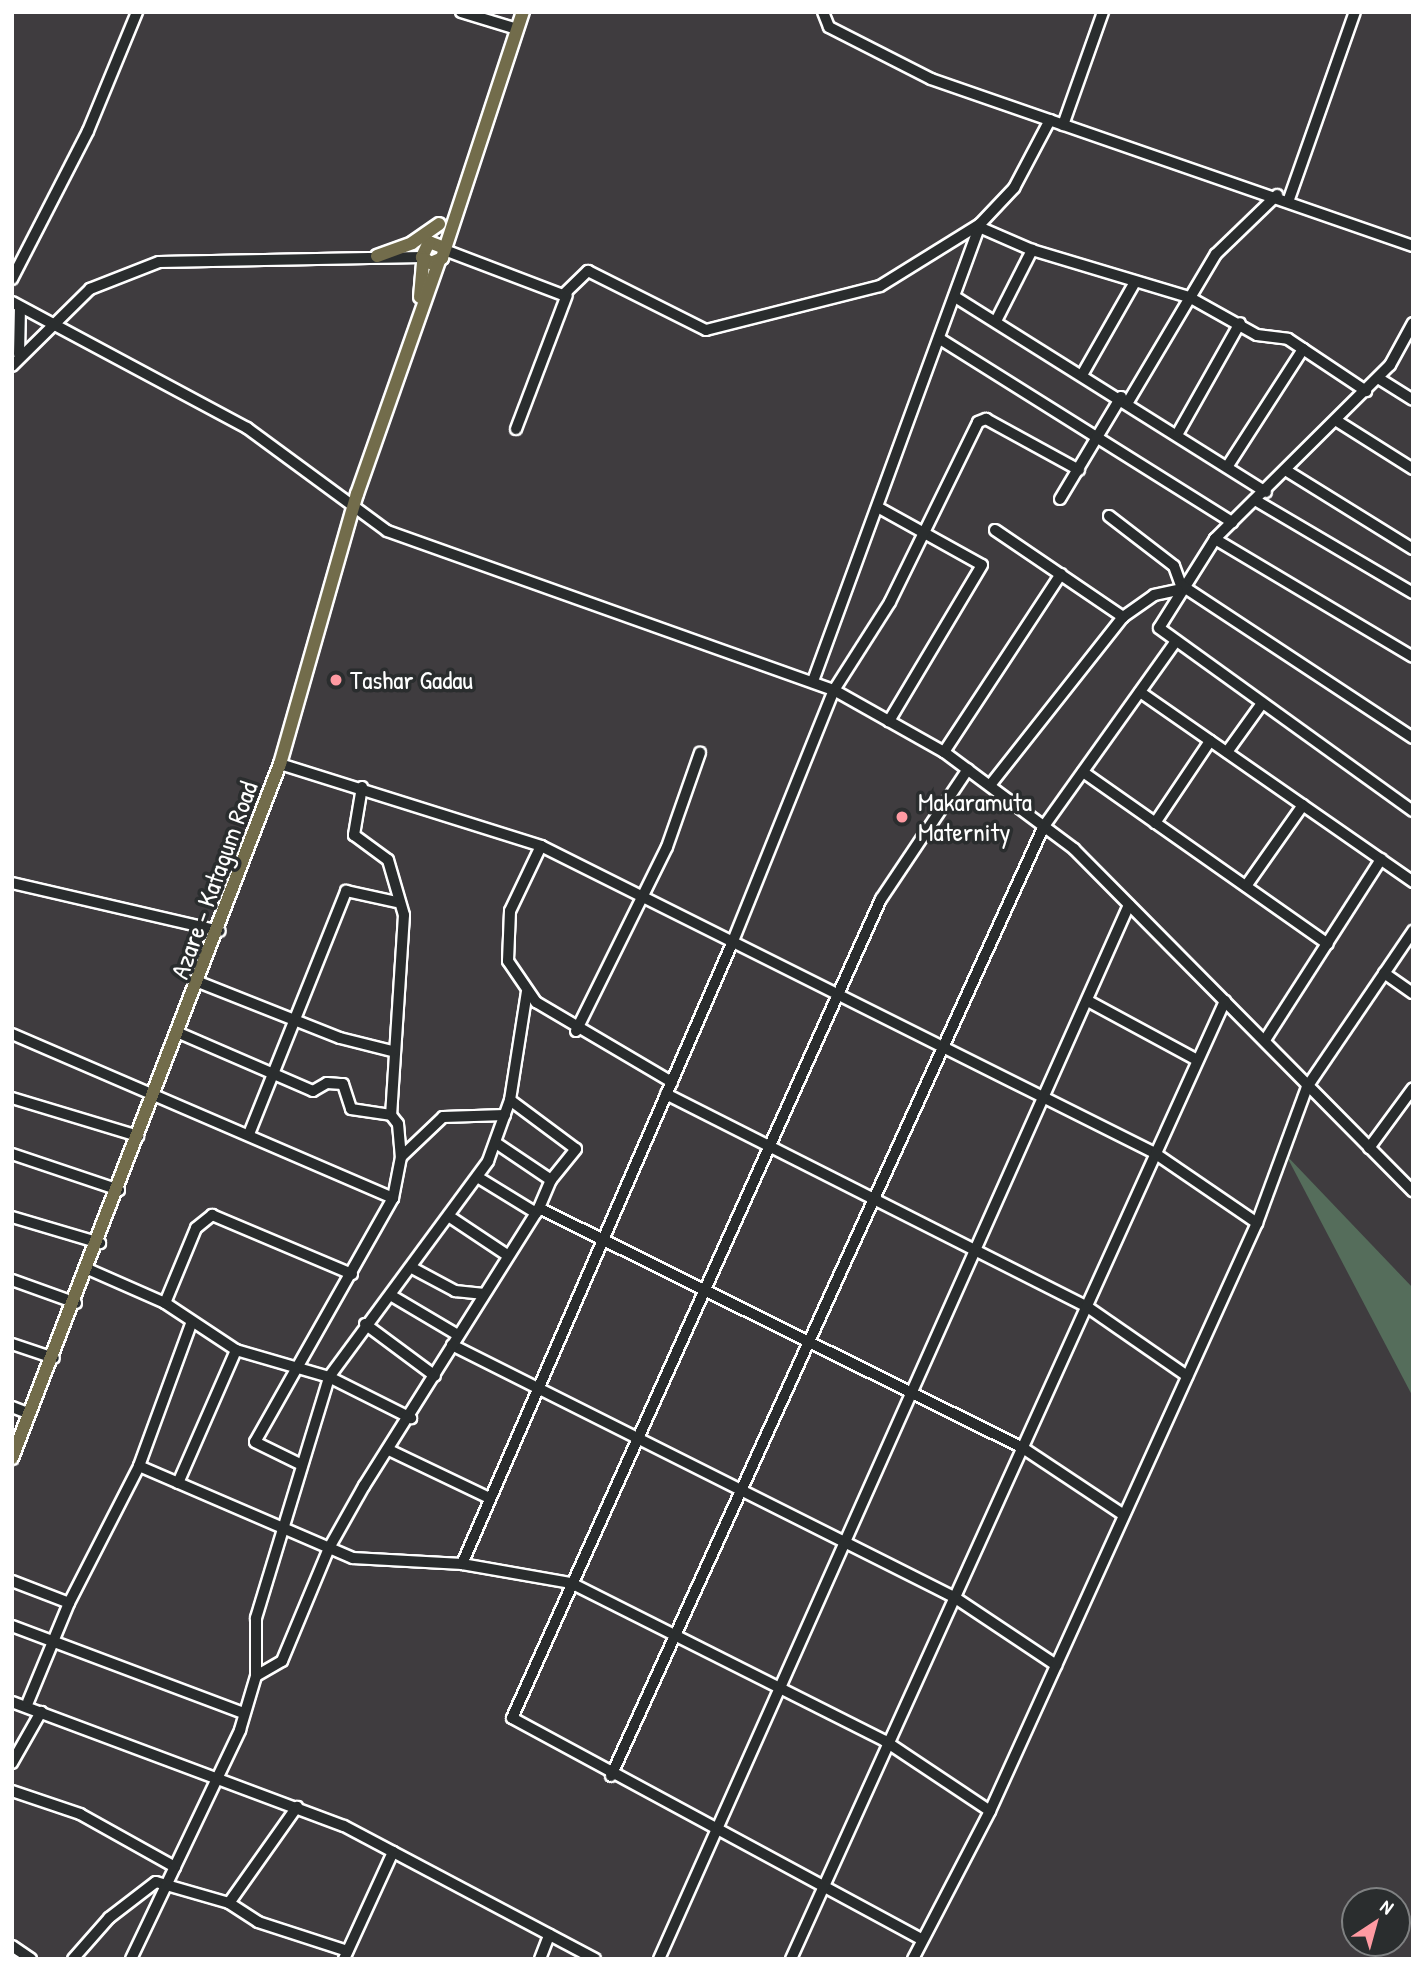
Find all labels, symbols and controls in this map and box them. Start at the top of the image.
place label: Tashar Gadau [350,664,473,696]
marker: Tashar Gadau [328,672,344,688]
street label: Azare - Katagum Road [164,777,264,983]
place label: Makaramuta Maternity [918,786,1032,848]
marker: Makaramuta Maternity [892,807,912,827]
north arrow [1341,1887,1411,1957]
text: N [1375,1893,1399,1920]

